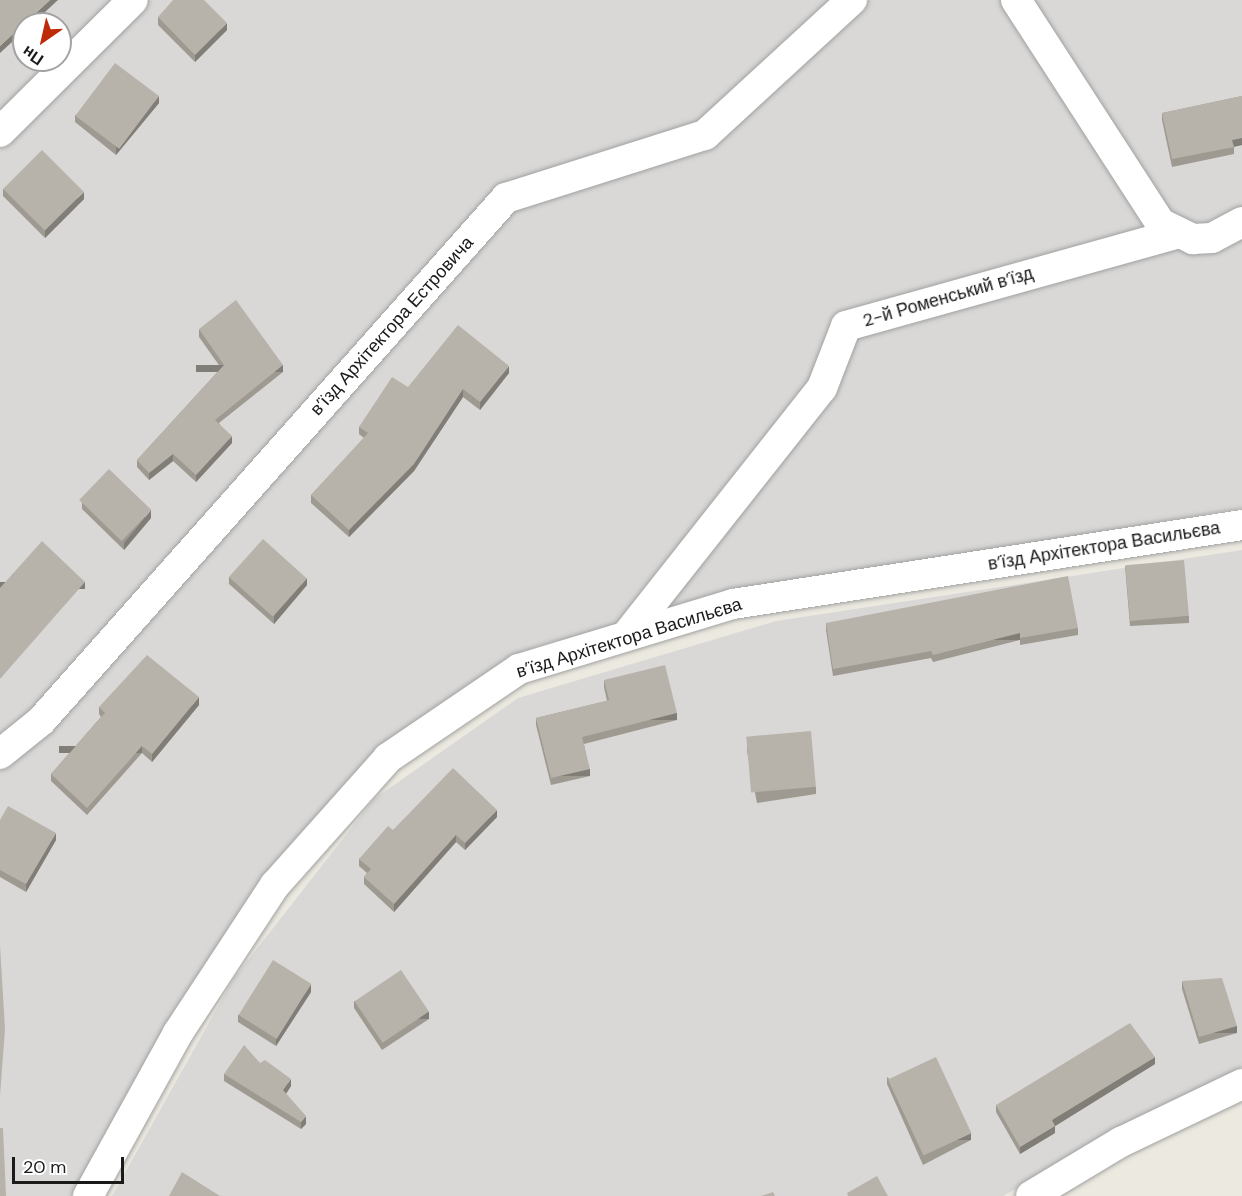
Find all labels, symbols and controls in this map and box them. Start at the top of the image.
north arrow [12,12,72,72]
text: Пн [18,41,47,70]
street label: в’їзд Архітектора Естровича [306,232,478,420]
street label: 2-й Роменський в’їзд [860,262,1036,332]
street label: в’їзд Архітектора Васильєва [986,517,1222,575]
street label: в’їзд Архітектора Васильєва [514,593,744,683]
scale bar [15,1145,128,1183]
text: 20 m [23,1155,66,1179]

